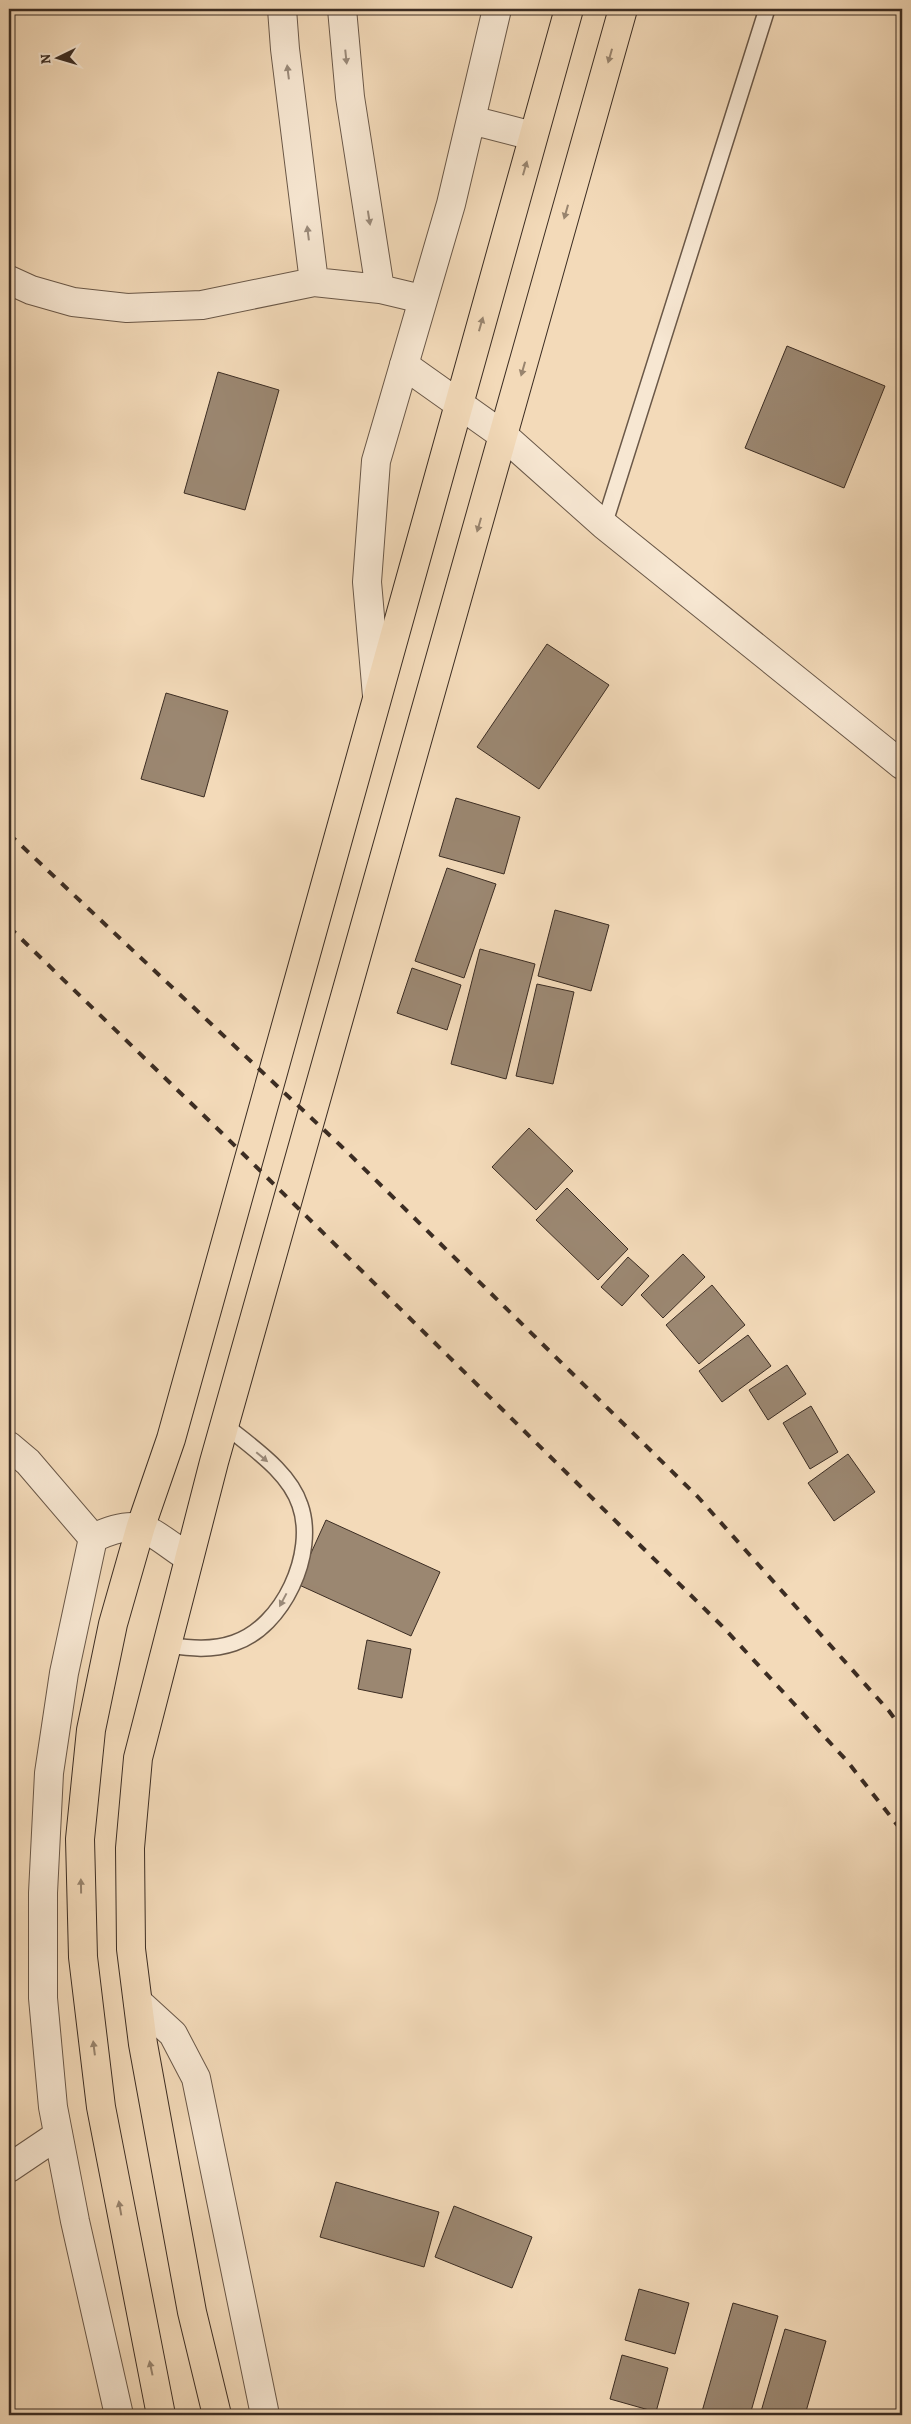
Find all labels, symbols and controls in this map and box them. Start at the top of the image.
north arrow [32,32,82,82]
one-way arrow [606,48,614,63]
one-way arrow [342,50,350,66]
text: N [36,53,55,65]
one-way arrow [284,64,292,80]
one-way arrow [521,160,529,175]
one-way arrow [562,205,570,220]
one-way arrow [365,210,373,226]
one-way arrow [304,225,312,241]
one-way arrow [477,317,485,332]
one-way arrow [518,361,526,376]
one-way arrow [474,518,482,533]
one-way arrow [256,1451,269,1462]
one-way arrow [279,1592,287,1607]
one-way arrow [77,1878,85,1894]
one-way arrow [90,2039,98,2055]
one-way arrow [116,2200,124,2216]
one-way arrow [147,2360,155,2375]

